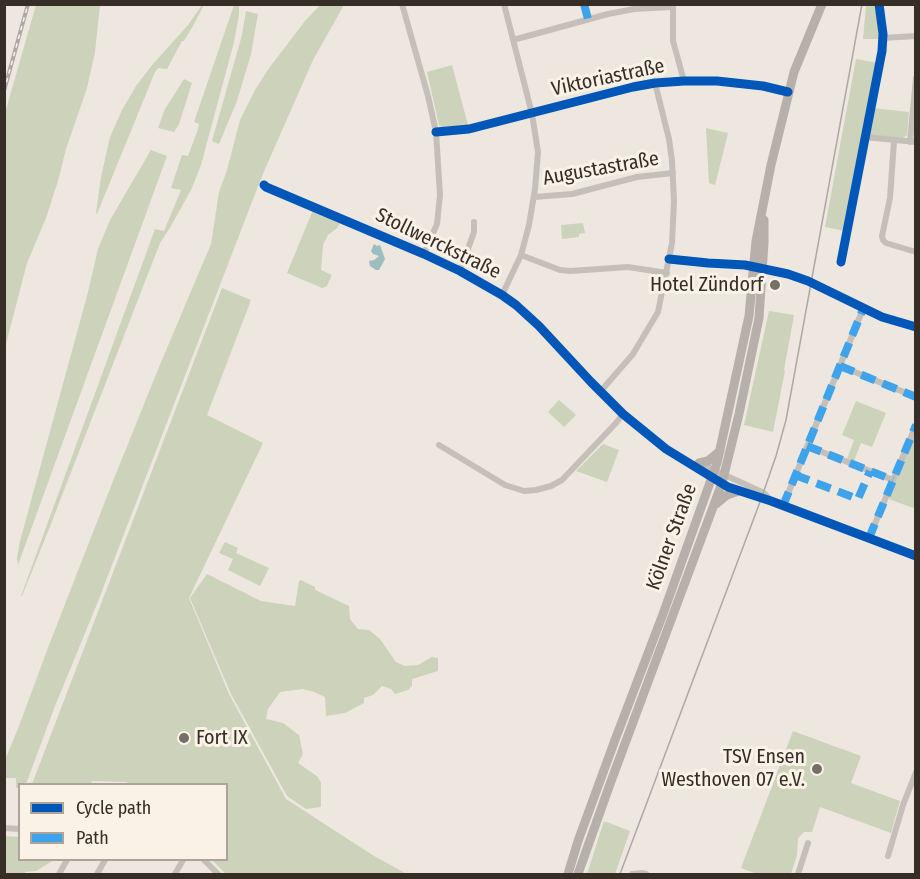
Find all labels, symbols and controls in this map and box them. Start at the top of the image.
street label: Viktoriastraße [549,54,667,102]
street label: Augustastraße [541,147,661,191]
street label: Stollwerckstraße [372,203,504,285]
place label: Hotel Zündorf [650,273,763,297]
marker: Hotel Zündorf [768,278,782,292]
street label: Kölner Straße [642,481,702,593]
place label: Fort IX [196,726,248,750]
marker: Fort IX [177,731,191,745]
place label: TSV Ensen Westhoven 07 e.V. [661,745,805,792]
marker: TSV Ensen Westhoven 07 e.V. [810,762,824,776]
legend [18,783,228,861]
text: Cycle path [76,797,151,819]
text: Path [76,827,109,849]

